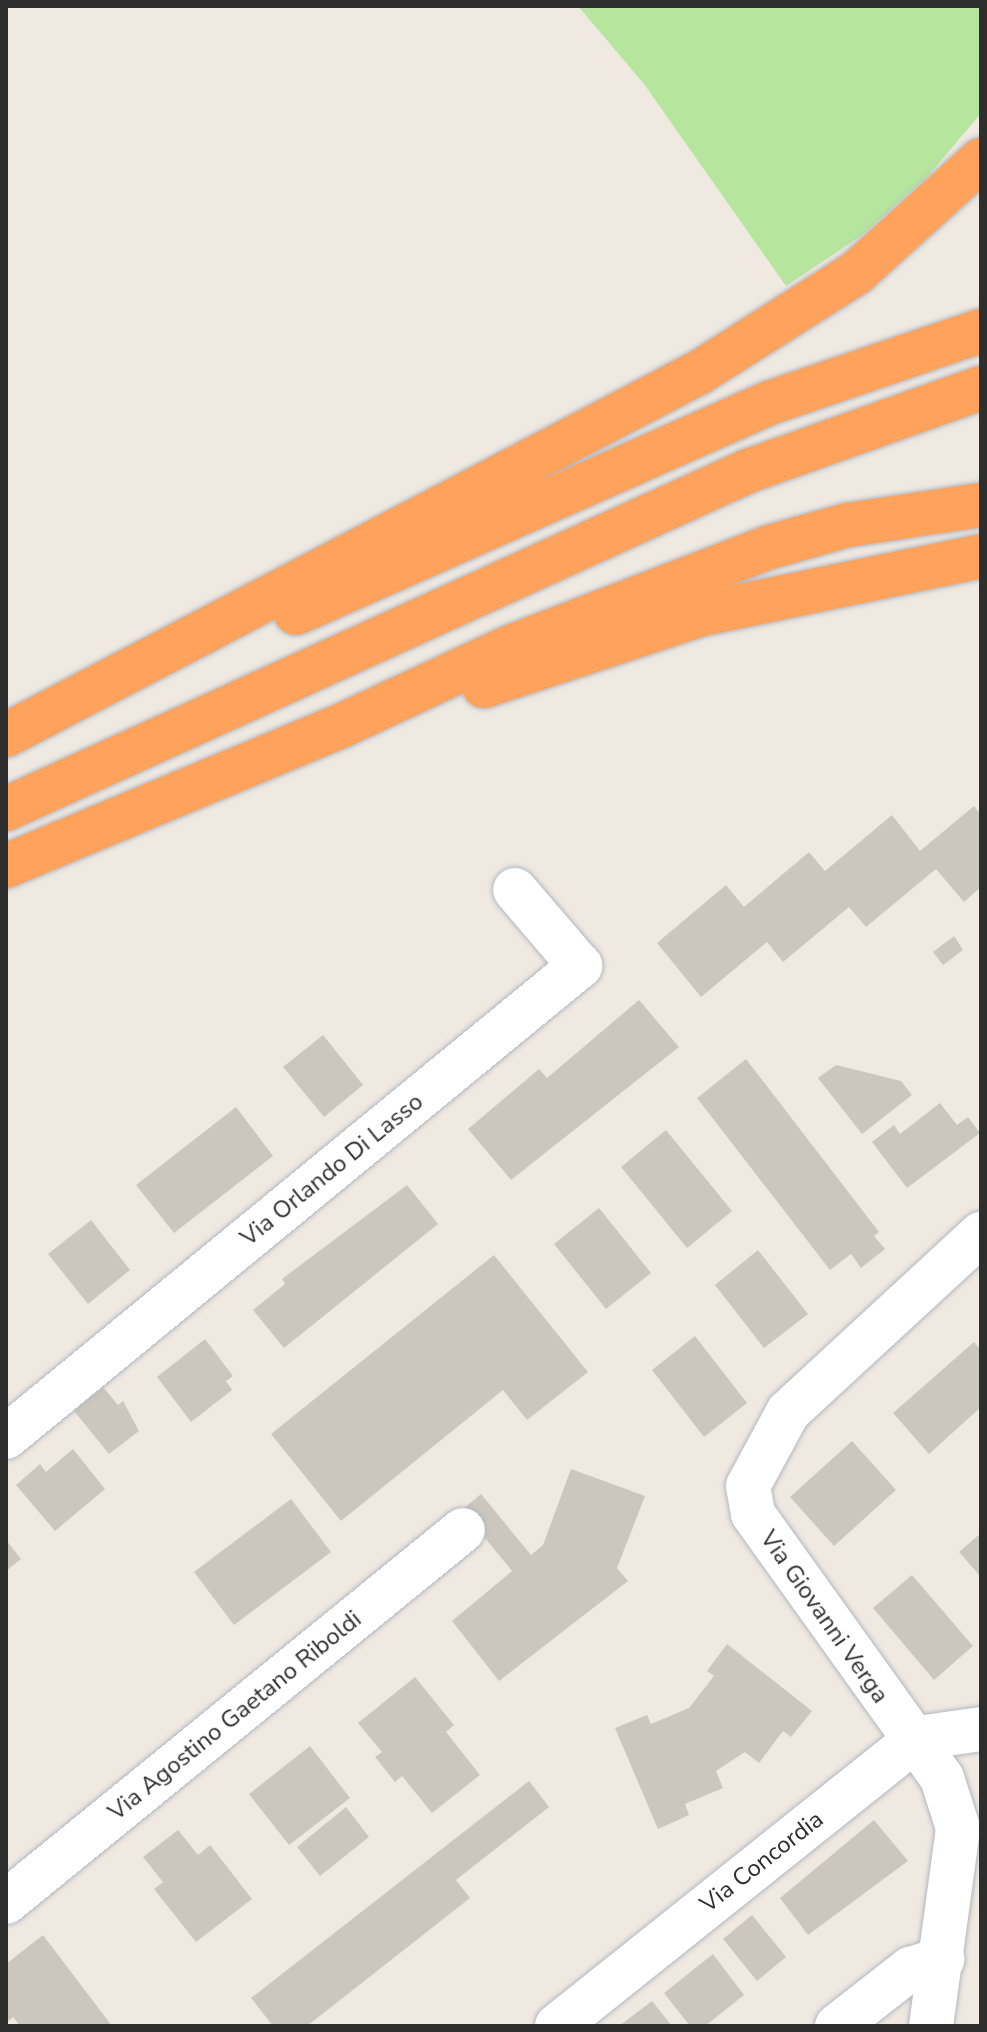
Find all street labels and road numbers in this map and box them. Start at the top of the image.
street label: Via Orlando Di Lasso [235,1087,429,1253]
street label: Via Giovanni Verga [754,1525,894,1709]
street label: Via Agostino Gaetano Riboldi [103,1605,367,1827]
street label: Via Concordia [695,1805,829,1919]

